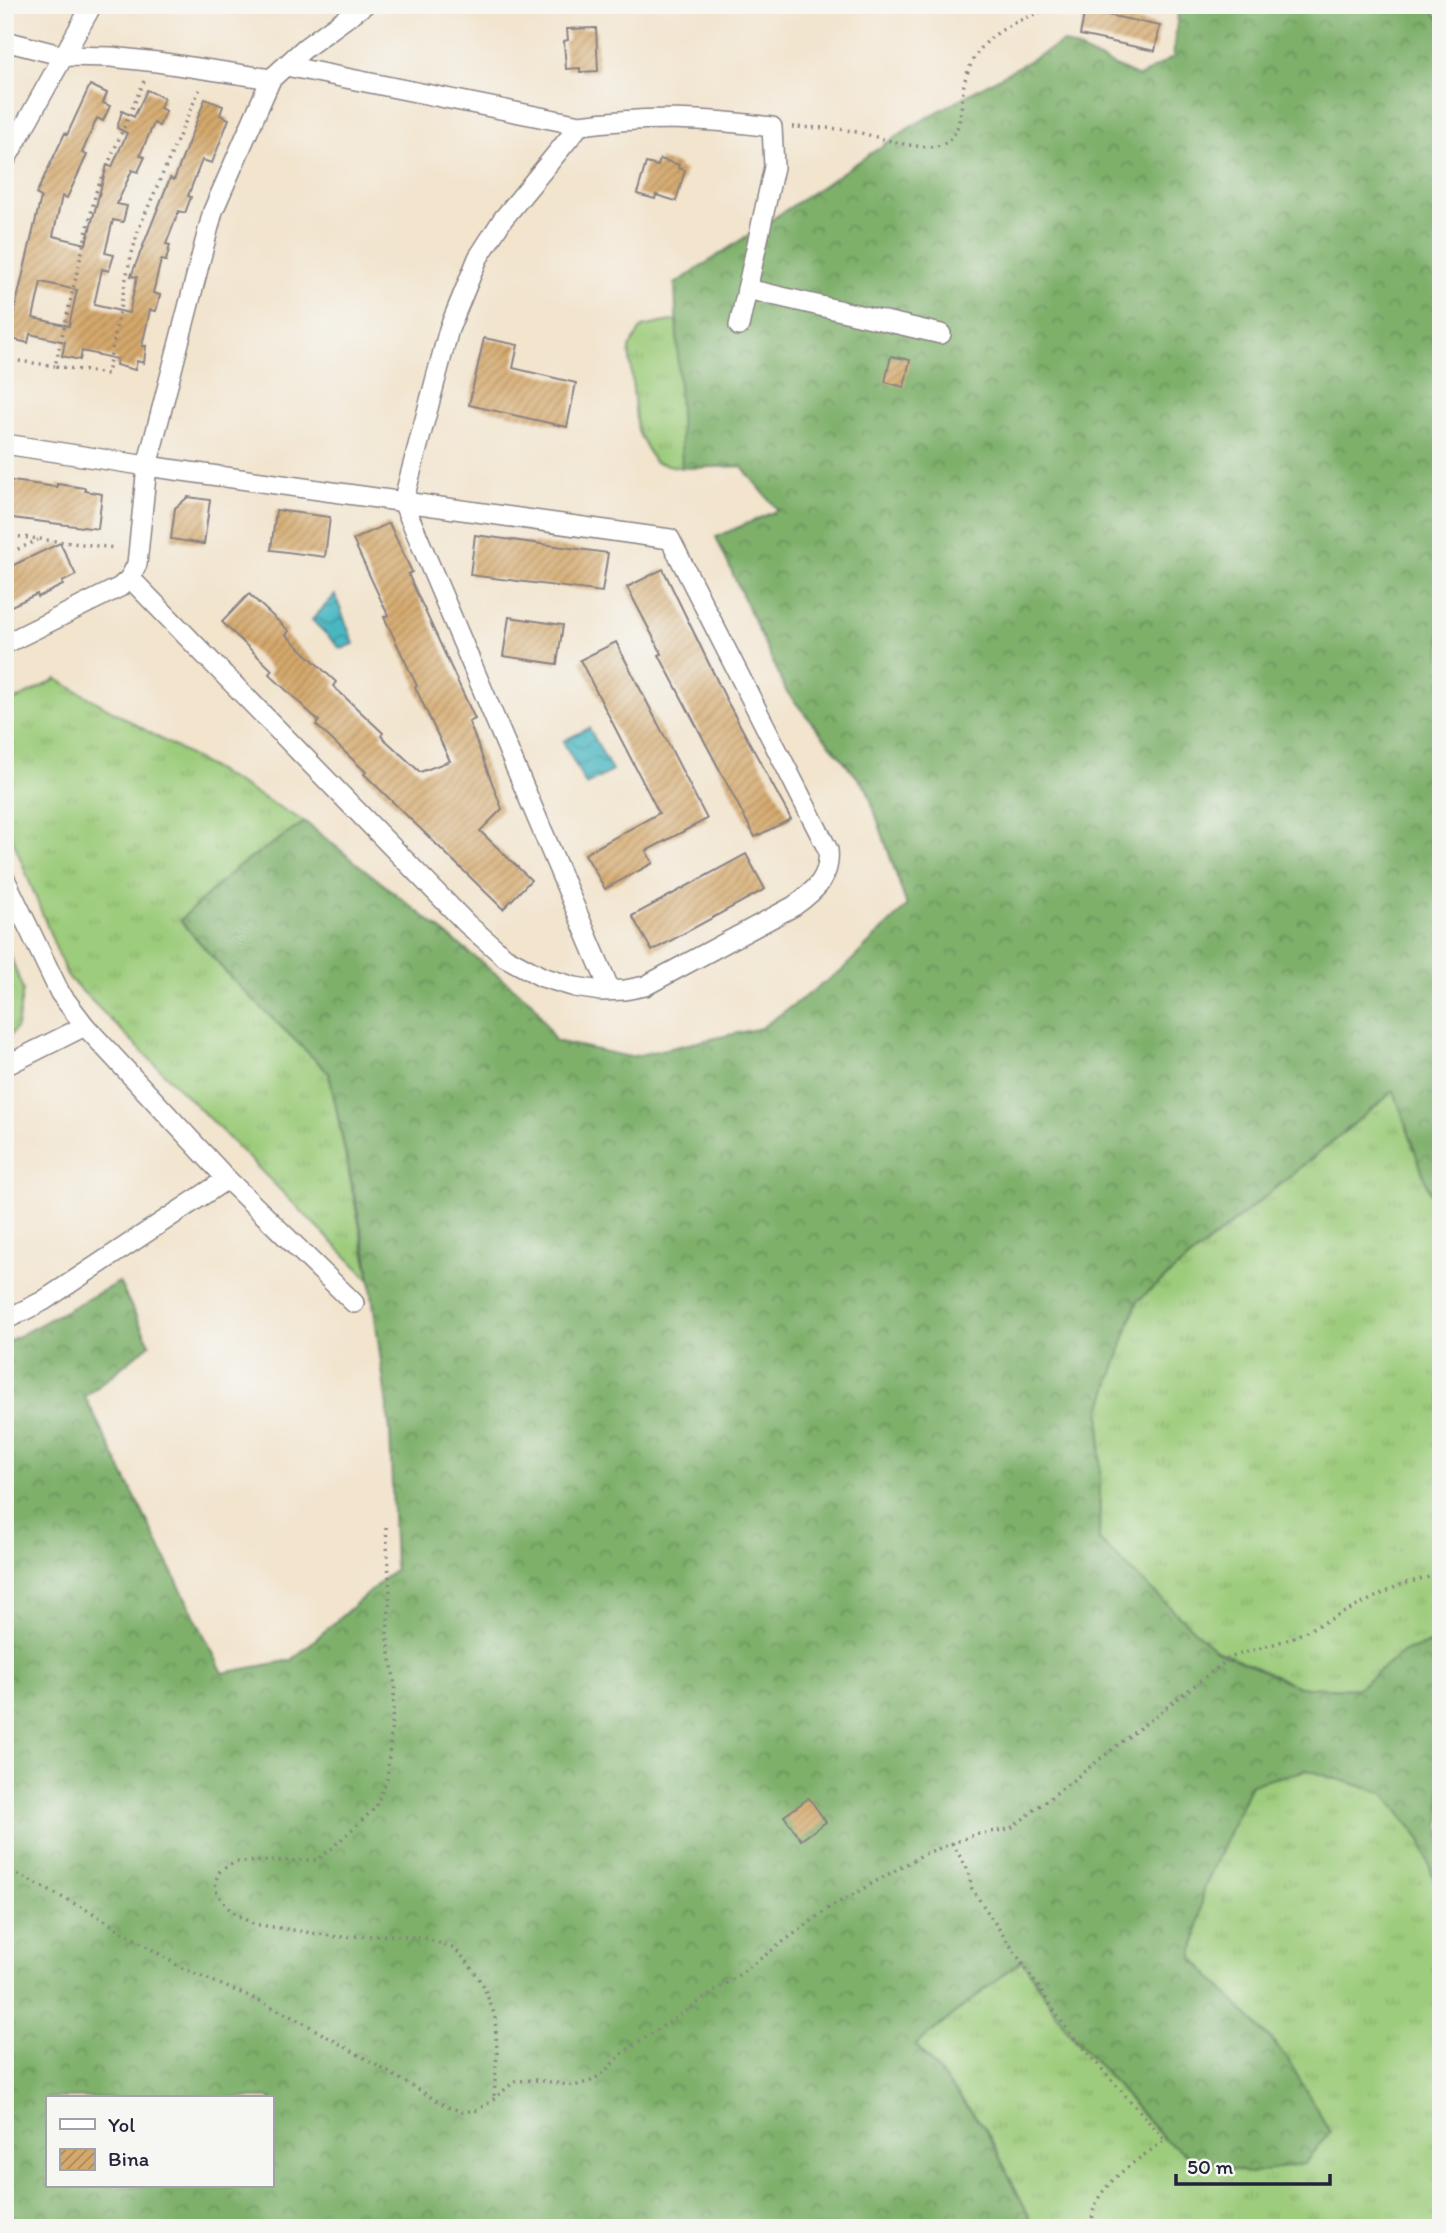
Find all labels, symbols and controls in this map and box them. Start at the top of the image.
legend [46,2096,273,2188]
text: Yol [108,2112,135,2137]
scale bar [1176,2142,1330,2186]
text: Bina [108,2146,149,2171]
text: 50 m [1187,2154,1234,2179]

